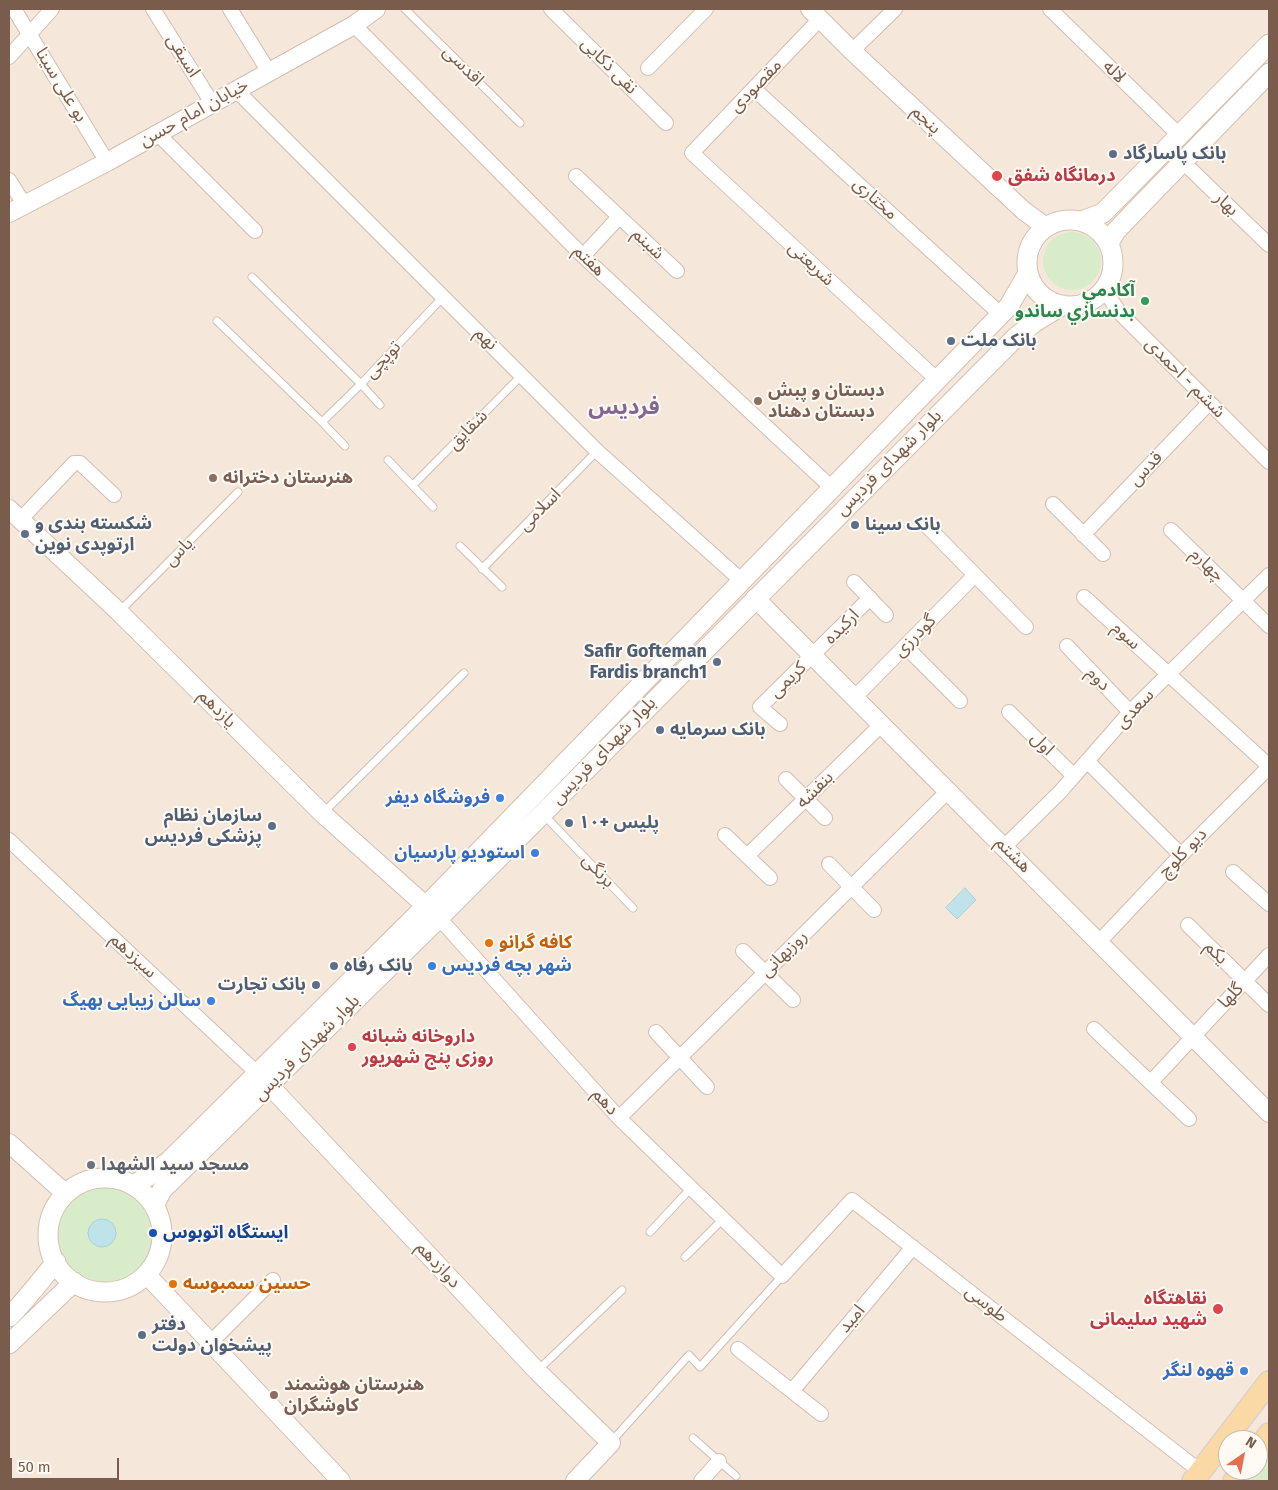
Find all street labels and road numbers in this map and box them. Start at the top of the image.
street label: اسبقی [161,30,205,82]
street label: نقی ذکایی [576,33,642,99]
street label: اقدسی [438,41,488,91]
street label: بو علی سینا [30,44,92,126]
street label: مقصودی [725,55,787,117]
street label: لاله [1098,56,1130,88]
street label: خیابان امام حسن [136,74,252,152]
street label: پنجم [907,101,945,139]
street label: مختاری [848,173,902,225]
street label: بهار [1209,187,1243,221]
street label: شبنم [627,224,669,264]
street label: شریعتی [783,237,839,291]
street label: هفتم [569,241,609,281]
street label: نهم [470,323,502,355]
street label: ششم - احمدی [1140,333,1230,423]
street label: توپچی [360,337,406,383]
street label: شقایق [443,405,493,455]
street label: بلوار شهدای فردیس [831,405,947,521]
street label: قدس [1125,447,1167,491]
street label: اسلامی [514,484,566,536]
street label: یاس [160,533,198,571]
street label: چهارم [1185,543,1229,587]
street label: ارکیده [820,605,864,649]
street label: گودرزی [889,610,941,662]
street label: سوم [1107,617,1145,655]
street label: کریمی [765,657,811,703]
street label: دوم [1081,662,1115,696]
street label: یازدهم [193,685,241,733]
street label: سعدی [1111,685,1159,733]
street label: بلوار شهدای فردیس [547,693,661,809]
street label: اول [1026,728,1058,760]
street label: بنفشه [792,767,838,813]
street label: دیو کلوچ [1154,824,1212,882]
street label: هشتم [990,832,1036,878]
street label: برنگی [577,849,619,893]
street label: روزبهانی [756,926,812,982]
street label: سیزدهم [105,929,161,983]
street label: یکم [1200,937,1232,969]
street label: گلها [1214,979,1248,1013]
street label: بلوار شهدای فردیس [249,990,365,1106]
street label: دهم [587,1084,623,1120]
street label: دوازدهم [411,1237,465,1293]
street label: طوسی [960,1281,1012,1327]
street label: امید [834,1301,870,1337]

